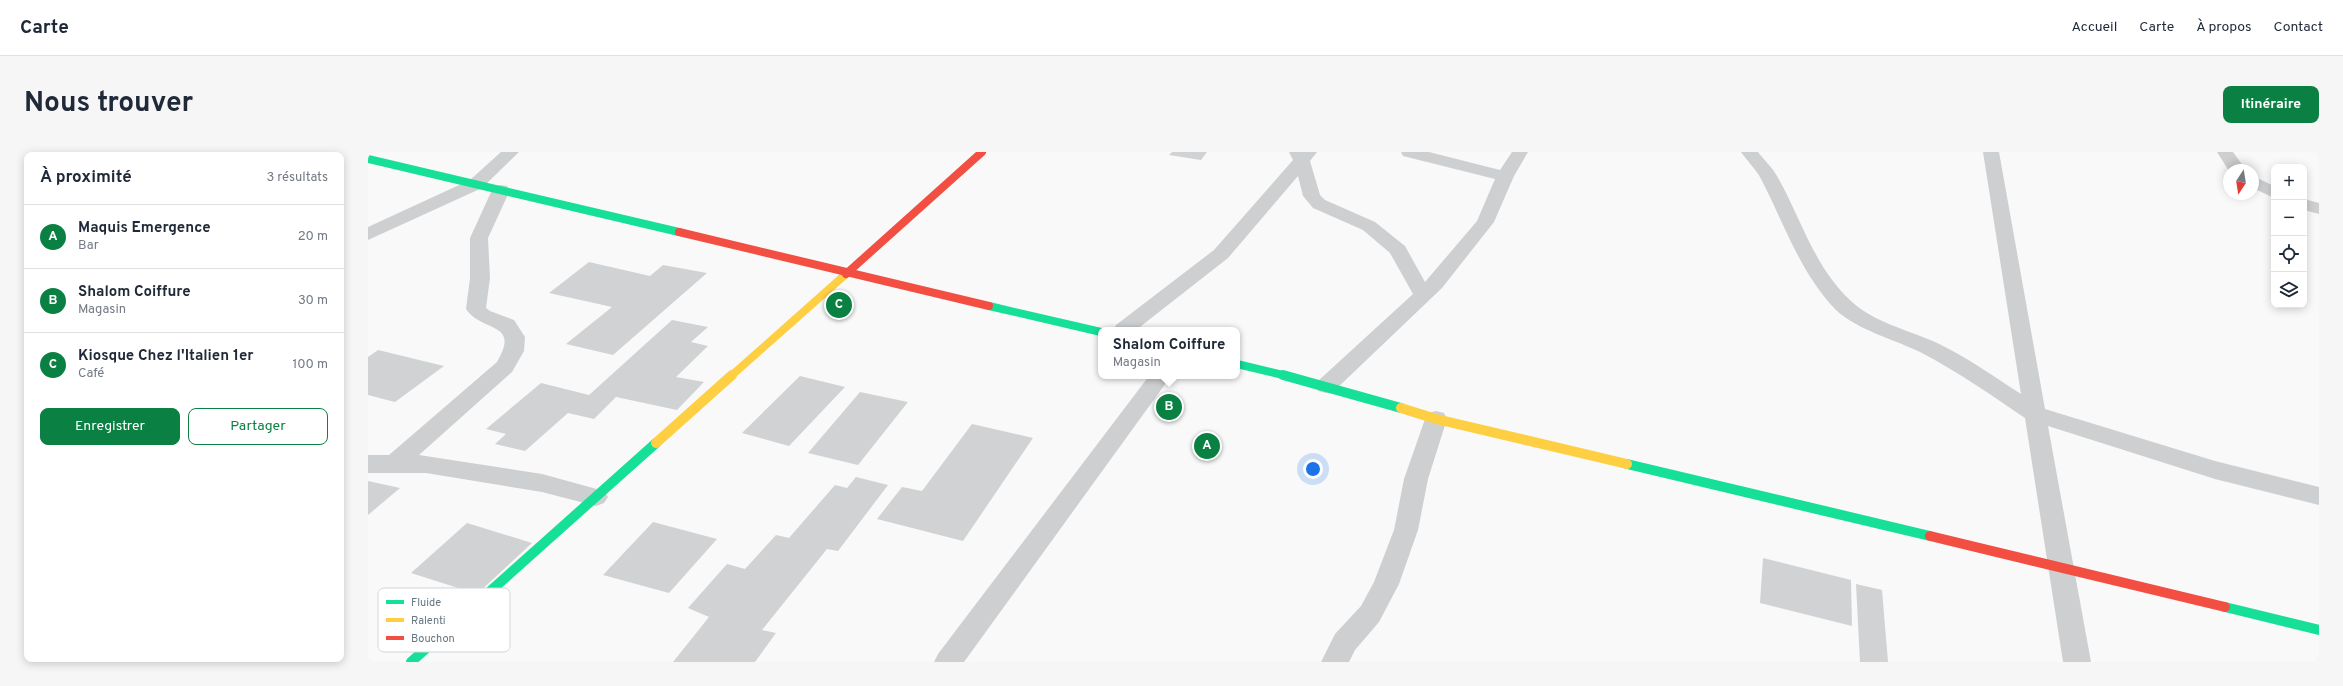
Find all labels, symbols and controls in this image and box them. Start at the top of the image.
text: Carte [20,16,69,40]
text: Accueil [2071,19,2117,36]
text: Carte [2139,19,2174,36]
text: À propos [2196,19,2252,36]
text: Contact [2274,19,2323,36]
text: Nous trouver [24,86,193,122]
button: Itinéraire [2223,86,2319,123]
north arrow [2223,164,2259,200]
map controls [2271,164,2307,308]
button: + [2271,164,2307,200]
text: À proximité [40,167,132,189]
text: 3 résultats [266,170,328,186]
button: − [2271,200,2307,236]
text: Maquis Emergence [78,219,211,238]
text: A [48,229,58,245]
text: 20 m [298,229,328,245]
button: locate [2271,236,2307,272]
text: Bar [78,238,99,254]
button: layers [2271,272,2307,308]
text: Shalom Coiffure [78,283,191,302]
pin: C [826,290,852,320]
text: B [49,293,57,309]
text: 30 m [298,293,328,309]
text: Magasin [78,302,126,318]
popup [1098,327,1240,379]
text: Shalom Coiffure [1113,336,1225,355]
text: Kiosque Chez l'Italien 1er [78,347,254,366]
text: Magasin [1113,355,1161,371]
text: C [49,357,57,373]
text: 100 m [292,357,328,373]
text: Café [78,366,104,382]
pin: B [1156,392,1182,422]
button: Enregistrer [40,408,180,445]
button: Partager [188,408,328,445]
pin: A [1194,431,1220,461]
your location [1303,459,1323,479]
legend [378,588,510,652]
text: Fluide [411,596,441,610]
text: Ralenti [411,614,446,628]
text: Bouchon [411,632,455,646]

